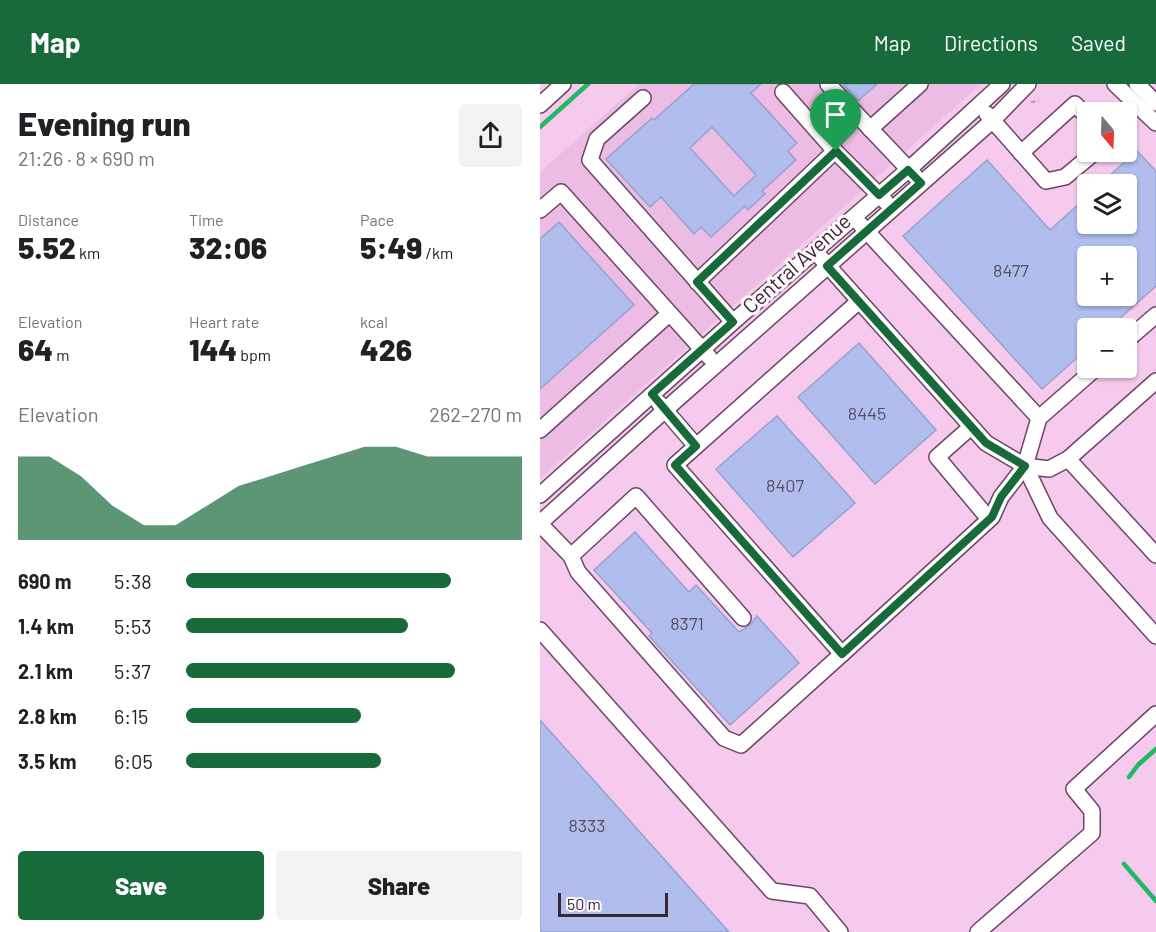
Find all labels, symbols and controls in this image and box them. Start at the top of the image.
text: Map [30,25,81,59]
text: Map [874,30,911,55]
text: Directions [944,30,1038,55]
text: Saved [1071,30,1126,55]
pin [810,89,861,151]
icon: arrive [819,98,852,131]
north arrow [1077,102,1137,162]
map controls [1077,102,1137,378]
text: Evening run [18,103,191,143]
button: share [459,104,522,167]
text: 21:26 · 8 × 690 m [18,146,155,170]
button: layers [1077,174,1137,234]
street label: Central Avenue [737,208,855,318]
text: Distance [18,210,79,229]
text: Time [189,210,224,229]
text: Pace [360,210,394,229]
text: 5.52 [18,229,76,265]
text: 32:06 [189,229,267,265]
text: 5:49 [360,229,422,265]
text: km [76,243,100,262]
text: /km [422,243,453,262]
button: + [1077,246,1137,306]
house number: 8477 [993,259,1029,281]
text: Elevation [18,312,82,331]
text: Heart rate [189,312,259,331]
text: kcal [360,312,388,331]
button: − [1077,318,1137,378]
text: 64 [18,331,53,367]
text: 144 [189,331,237,367]
text: 426 [360,331,412,367]
text: m [53,345,70,364]
text: bpm [237,345,271,364]
text: Elevation [18,402,99,426]
text: 262–270 m [429,402,522,426]
house number: 8445 [848,402,886,424]
house number: 8407 [766,474,804,496]
text: 690 m [18,569,71,593]
text: 5:38 [114,569,152,593]
house number: 8371 [670,612,704,634]
text: 1.4 km [18,614,74,638]
text: 5:53 [114,614,152,638]
text: 2.1 km [18,659,73,683]
text: 5:37 [114,659,151,683]
text: 2.8 km [18,704,77,728]
text: 6:15 [114,704,148,728]
text: 3.5 km [18,749,76,773]
text: 6:05 [114,749,153,773]
house number: 8333 [568,814,606,836]
button: Save [18,851,264,920]
button: Share [276,851,522,920]
scale bar [558,890,668,918]
text: 50 m [567,894,601,913]

